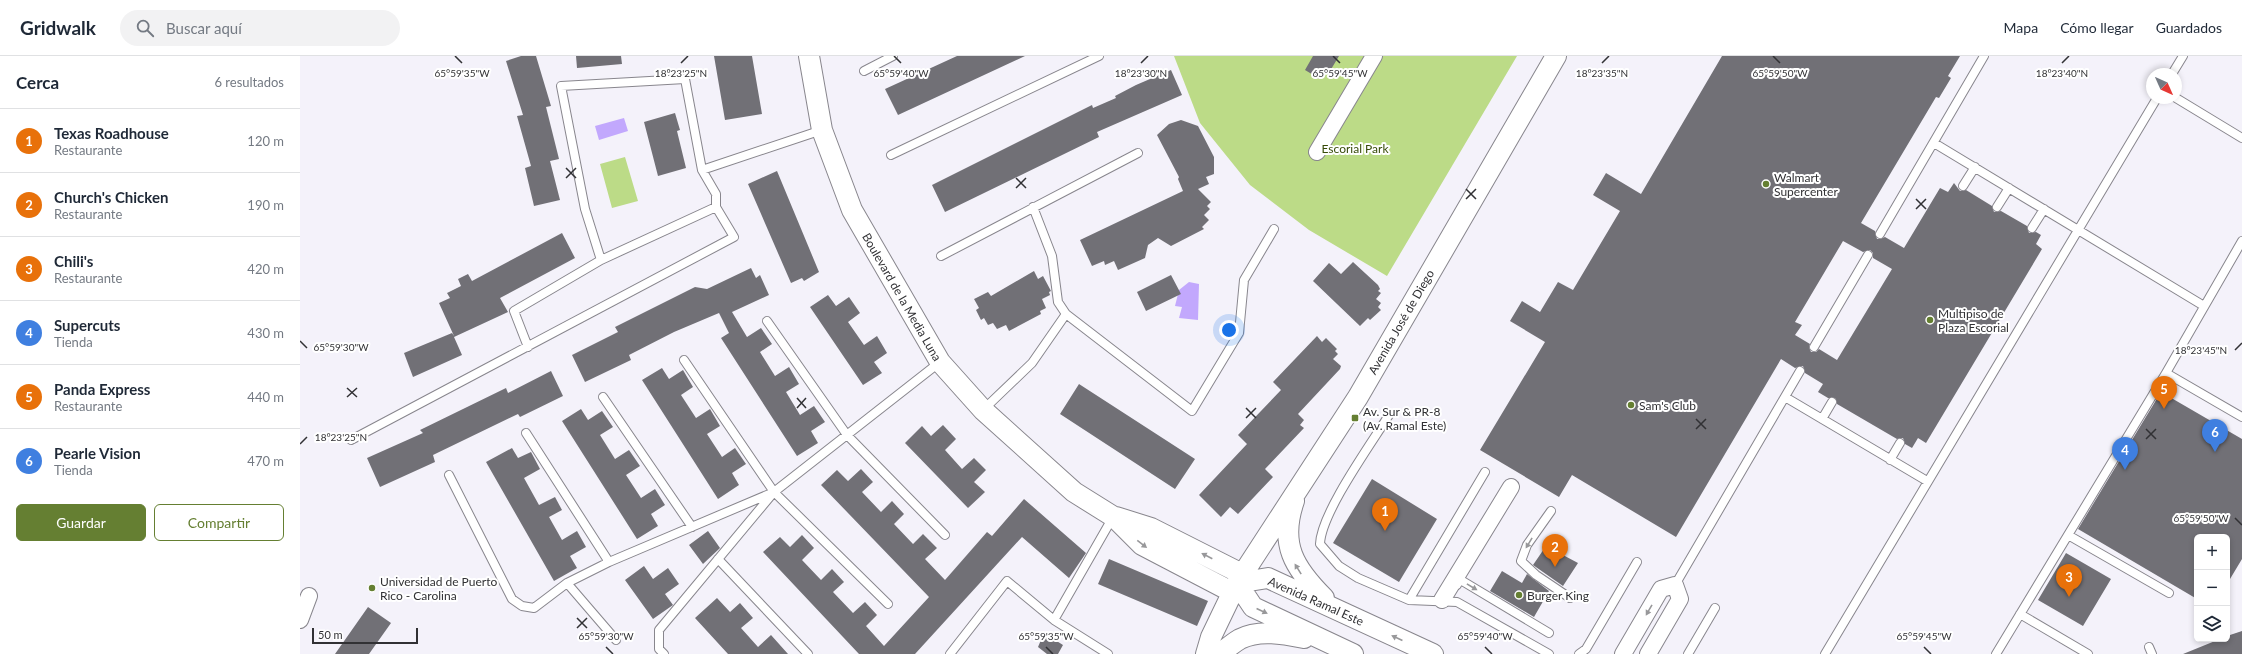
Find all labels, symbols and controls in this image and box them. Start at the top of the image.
search box [120,10,400,46]
text: Gridwalk [20,16,96,39]
icon: search [134,17,156,39]
text: Buscar aquí [166,19,242,37]
text: Mapa [2004,19,2038,36]
text: Cómo llegar [2060,19,2134,36]
text: Guardados [2156,19,2222,36]
text: 65°59'35"W [434,67,490,79]
text: 18°23'25"N [655,67,707,79]
text: 65°59'40"W [873,67,929,79]
text: 18°23'30"N [1115,67,1167,79]
text: 65°59'45"W [1312,67,1368,79]
text: 18°23'35"N [1576,67,1628,79]
text: 65°59'50"W [1752,67,1808,79]
text: 18°23'40"N [2036,67,2088,79]
north arrow [2146,68,2182,104]
text: Cerca [16,72,59,93]
text: 6 resultados [214,74,284,90]
text: Texas Roadhouse [54,124,169,142]
text: 1 [25,133,33,149]
text: 120 m [247,133,284,149]
park label: Escorial Park [1321,141,1389,156]
text: Restaurante [54,142,122,158]
place label: Walmart Supercenter [1774,170,1838,199]
marker: Walmart Supercenter [1761,179,1771,189]
text: Church's Chicken [54,188,168,206]
text: 2 [25,197,33,213]
text: 190 m [247,197,284,213]
text: Restaurante [54,206,122,222]
street label: Boulevard de la Media Luna [859,230,945,364]
text: Chili's [54,252,93,270]
text: 3 [25,261,33,277]
text: 420 m [247,261,284,277]
street label: Avenida José de Diego [1365,267,1437,377]
text: Restaurante [54,270,122,286]
place label: Multipiso de Plaza Escorial [1938,306,2009,335]
marker: Multipiso de Plaza Escorial [1925,315,1935,325]
text: Supercuts [54,316,120,334]
your location [1219,320,1239,340]
text: 4 [25,325,33,341]
text: 430 m [247,325,284,341]
text: Tienda [54,334,93,350]
text: 65°59'30"W [313,341,369,353]
text: 18°23'45"N [2175,344,2227,356]
pin: 5 [2151,376,2177,409]
text: Panda Express [54,380,150,398]
text: 5 [25,389,33,405]
text: 440 m [247,389,284,405]
text: Restaurante [54,398,122,414]
place label: Sam's Club [1639,398,1696,413]
marker: Sam's Club [1626,400,1636,410]
place label: Av. Sur & PR-8 (Av. Ramal Este) [1363,404,1446,433]
marker: Av. Sur & PR-8 (Av. Ramal Este) [1350,413,1360,423]
pin: 6 [2202,419,2228,452]
text: 18°23'25"N [315,431,367,443]
pin: 4 [2112,437,2138,470]
text: Pearle Vision [54,444,141,462]
text: 6 [25,453,33,469]
text: 470 m [247,453,284,469]
text: Tienda [54,462,93,478]
pin: 1 [1372,498,1398,531]
button: Guardar [16,504,146,541]
button: Compartir [154,504,284,541]
text: 65°59'50"W [2173,512,2229,524]
pin: 2 [1542,534,1568,567]
map controls [2194,534,2230,642]
button: + [2194,534,2230,570]
one-way arrow [1525,538,1533,548]
one-way arrow [1136,539,1147,548]
one-way arrow [1202,553,1213,560]
one-way arrow [1295,563,1302,575]
pin: 3 [2056,564,2082,597]
button: − [2194,570,2230,606]
street label: Avenida Ramal Este [1266,573,1366,629]
place label: Universidad de Puerto Rico - Carolina [380,574,497,603]
marker: Universidad de Puerto Rico - Carolina [367,583,377,593]
one-way arrow [1466,583,1478,590]
place label: Burger King [1527,588,1589,603]
marker: Burger King [1514,590,1524,600]
one-way arrow [1645,605,1653,615]
button: layers [2194,606,2230,642]
one-way arrow [1256,608,1267,614]
scale bar [312,626,418,645]
text: 50 m [318,628,343,641]
text: 65°59'30"W [578,630,634,642]
text: 65°59'35"W [1018,630,1074,642]
text: 65°59'40"W [1457,630,1513,642]
text: 65°59'45"W [1896,630,1952,642]
one-way arrow [1392,635,1403,641]

